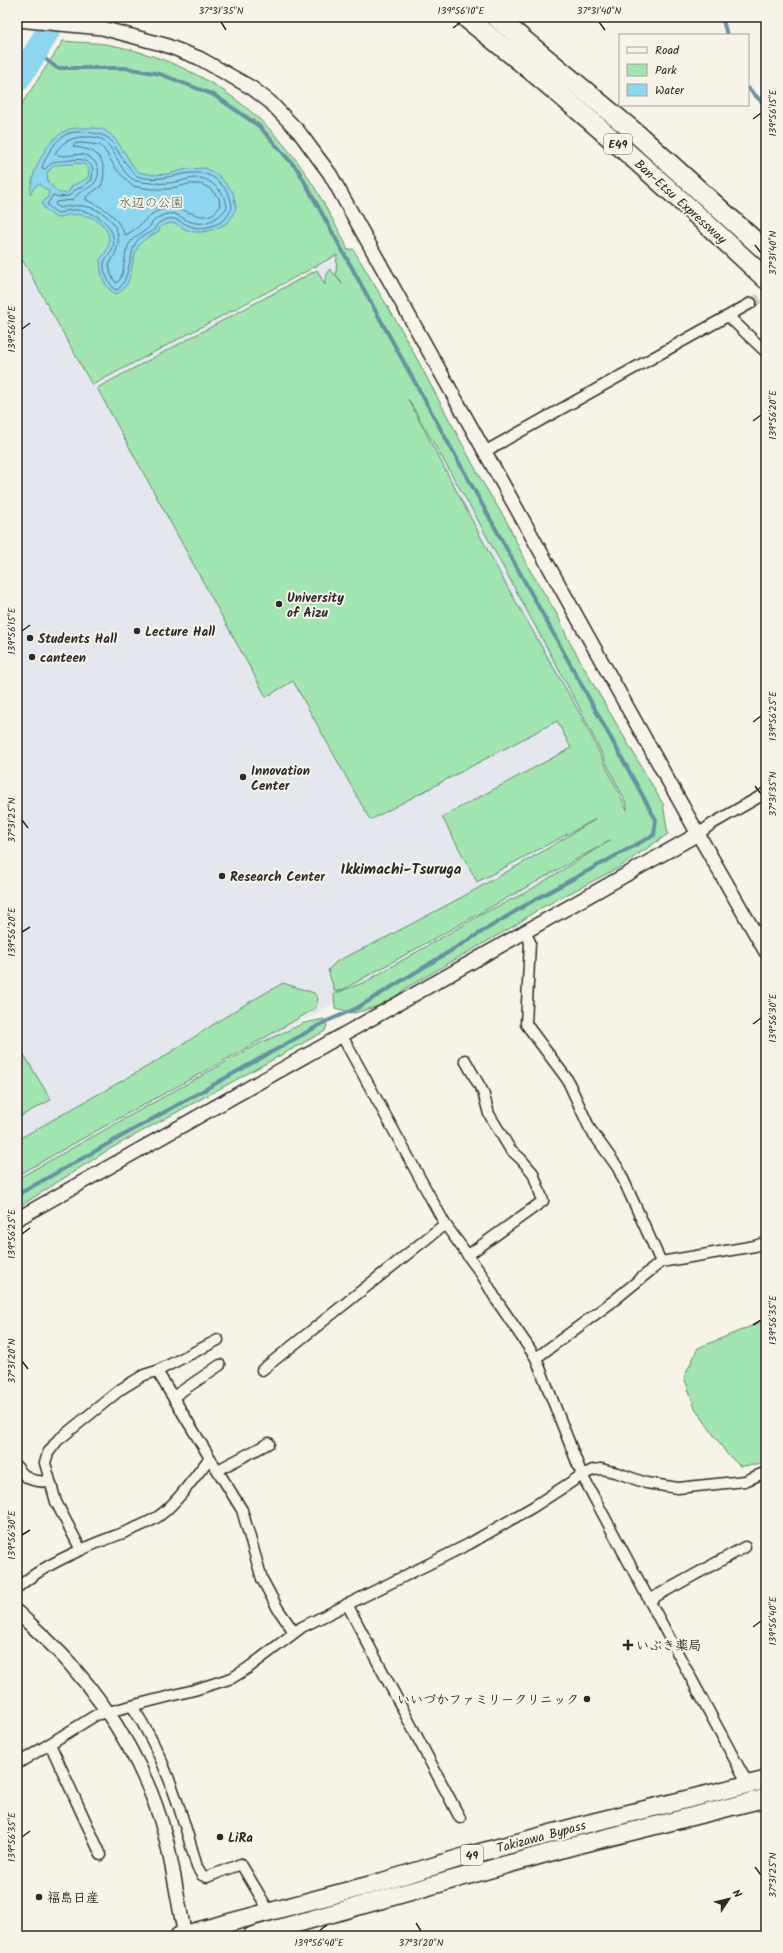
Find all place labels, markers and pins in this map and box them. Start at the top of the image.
place label: University of Aizu [287,588,344,624]
marker: University of Aizu [274,599,284,609]
place label: Lecture Hall [145,622,216,643]
marker: Lecture Hall [132,626,142,636]
place label: Students Hall [38,629,117,650]
marker: Students Hall [25,633,35,643]
place label: canteen [40,648,86,669]
marker: canteen [27,652,37,662]
place label: Innovation Center [251,761,310,797]
marker: Innovation Center [238,772,248,782]
place label: Research Center [230,867,326,888]
marker: Research Center [217,871,227,881]
place label: いぶき薬局 [636,1636,701,1657]
marker: いぶき薬局 [623,1640,633,1650]
place label: いいづかファミリークリニック [397,1690,579,1711]
marker: いいづかファミリークリニック [582,1694,592,1704]
place label: LiRa [228,1828,253,1849]
marker: LiRa [215,1832,225,1842]
place label: 福島日産 [47,1888,99,1909]
marker: 福島日産 [34,1892,44,1902]

